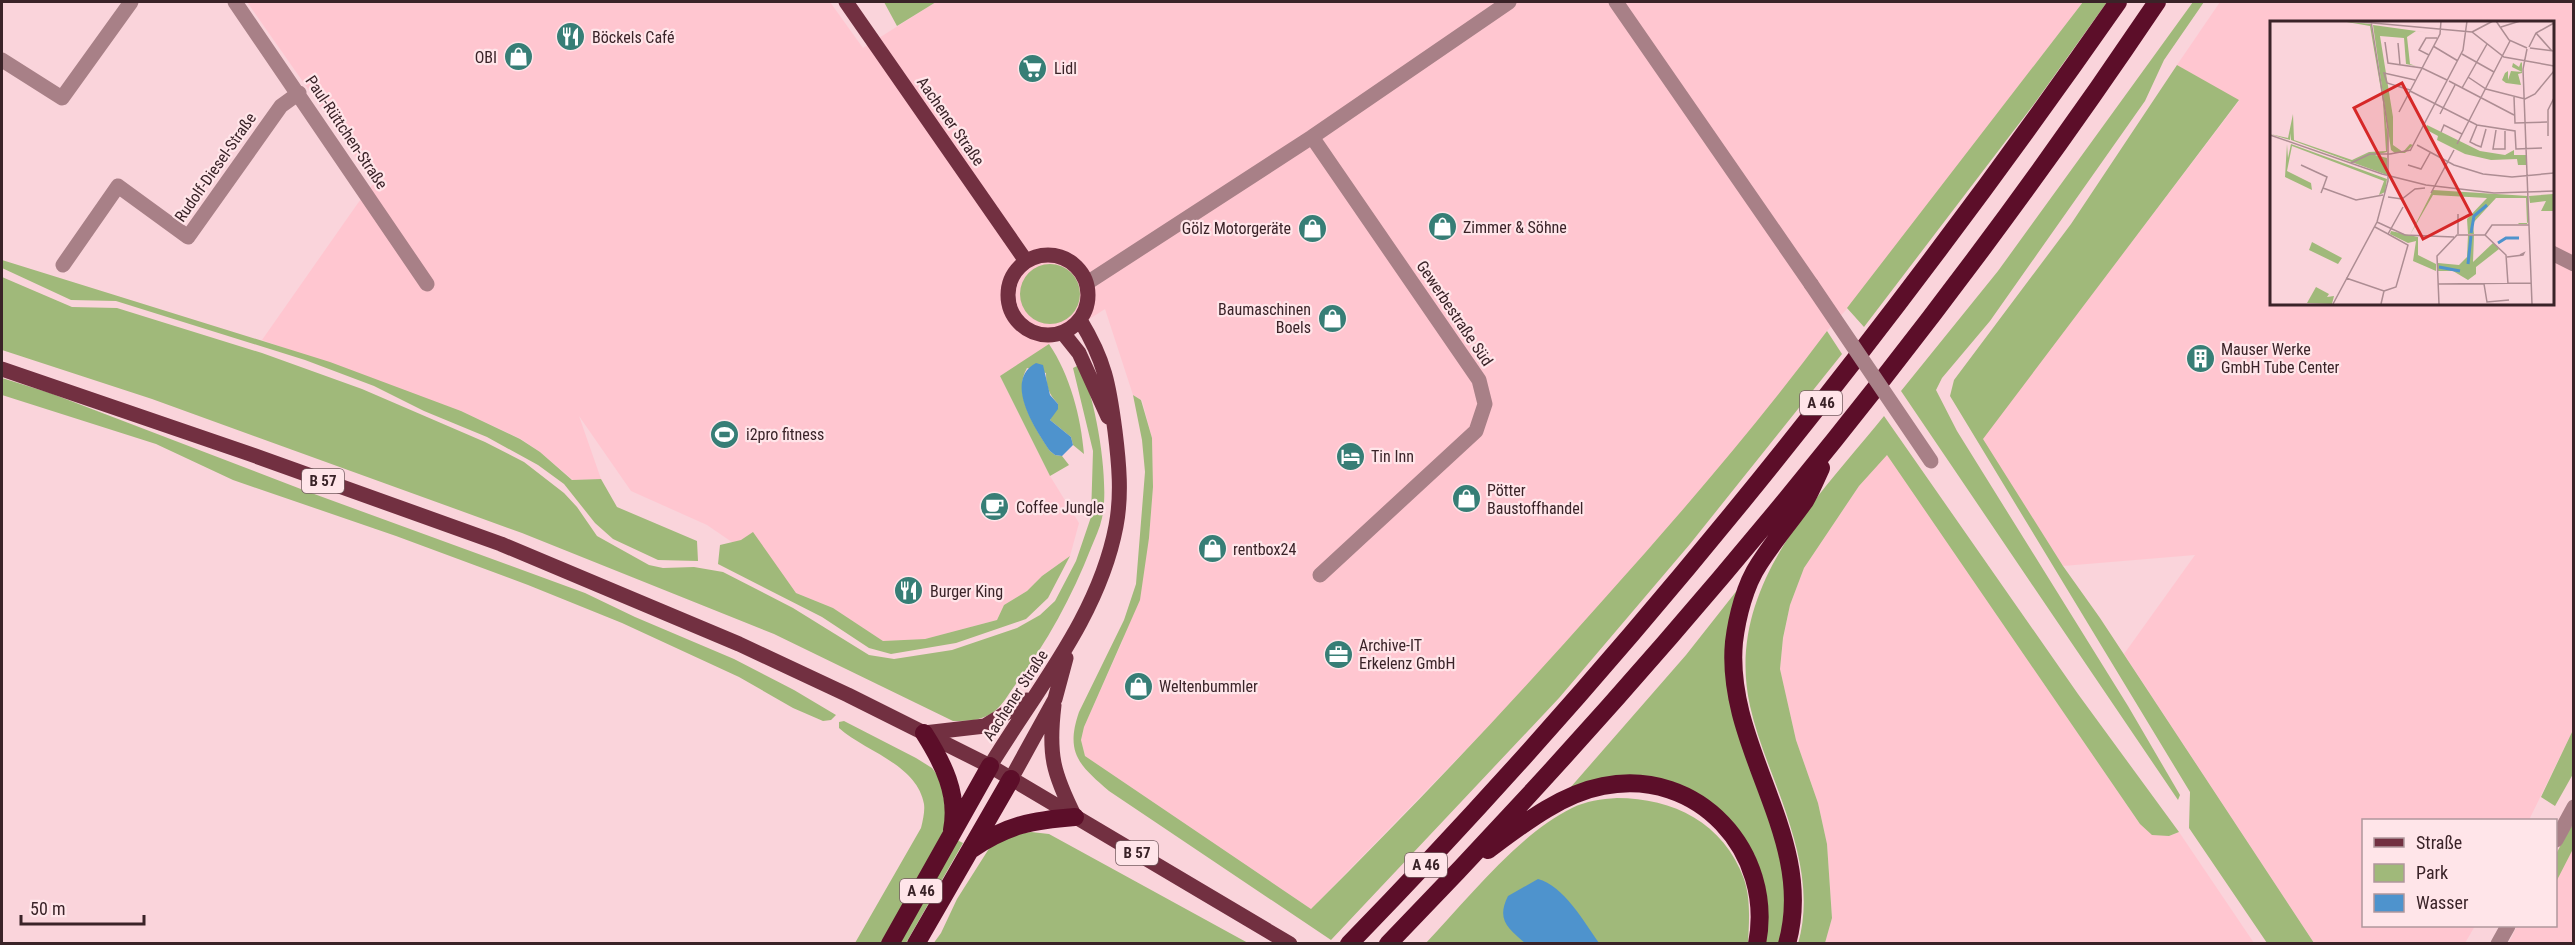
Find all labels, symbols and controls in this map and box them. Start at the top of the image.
restaurant icon: Böckels Café [555,21,587,53]
inset map [2270,21,2554,304]
place label: Böckels Café [592,28,674,47]
shop icon: OBI [502,41,534,73]
place label: OBI [475,48,497,67]
supermarket icon: Lidl [1017,52,1049,84]
place label: Lidl [1054,59,1077,78]
street label: Paul-Rüttchen-Straße [302,72,392,193]
street label: Aachener Straße [913,73,988,170]
street label: Rudolf-Diesel-Straße [171,109,260,225]
shop icon: Zimmer & Söhne [1426,211,1458,243]
shop icon: Gölz Motorgeräte [1296,212,1328,244]
place label: Zimmer & Söhne [1463,218,1567,237]
place label: Gölz Motorgeräte [1182,219,1291,238]
street label: Gewerbestraße Süd [1412,257,1497,370]
place label: Baumaschinen Boels [1218,300,1311,337]
shop icon: Baumaschinen Boels [1316,302,1348,334]
place label: Mauser Werke GmbH Tube Center [2221,340,2340,377]
building icon: Mauser Werke GmbH Tube Center [2184,342,2216,374]
road number: A 46 [1800,391,1842,415]
sports icon: i2pro fitness [709,418,741,450]
place label: i2pro fitness [746,425,824,444]
hotel icon: Tin Inn [1334,440,1366,472]
place label: Tin Inn [1371,447,1414,466]
road number: B 57 [302,469,344,493]
place label: Pötter Baustoffhandel [1487,481,1583,518]
shop icon: Pötter Baustoffhandel [1450,483,1482,515]
cafe icon: Coffee Jungle [979,491,1011,523]
place label: Coffee Jungle [1016,498,1104,517]
shop icon: rentbox24 [1196,533,1228,565]
place label: rentbox24 [1233,540,1296,559]
restaurant icon: Burger King [893,575,925,607]
place label: Burger King [930,582,1003,601]
place label: Archive-IT Erkelenz GmbH [1359,636,1455,673]
office icon: Archive-IT Erkelenz GmbH [1322,638,1354,670]
street label: Aachener Straße [979,646,1052,744]
shop icon: Weltenbummler [1122,670,1154,702]
place label: Weltenbummler [1159,677,1258,696]
legend [2362,819,2557,927]
text: Straße [2416,832,2462,853]
road number: B 57 [1116,841,1158,865]
road number: A 46 [1405,853,1447,877]
text: Park [2416,862,2448,883]
road number: A 46 [900,879,942,903]
scale bar [21,888,144,926]
text: Wasser [2416,892,2469,913]
text: 50 m [30,898,65,919]

